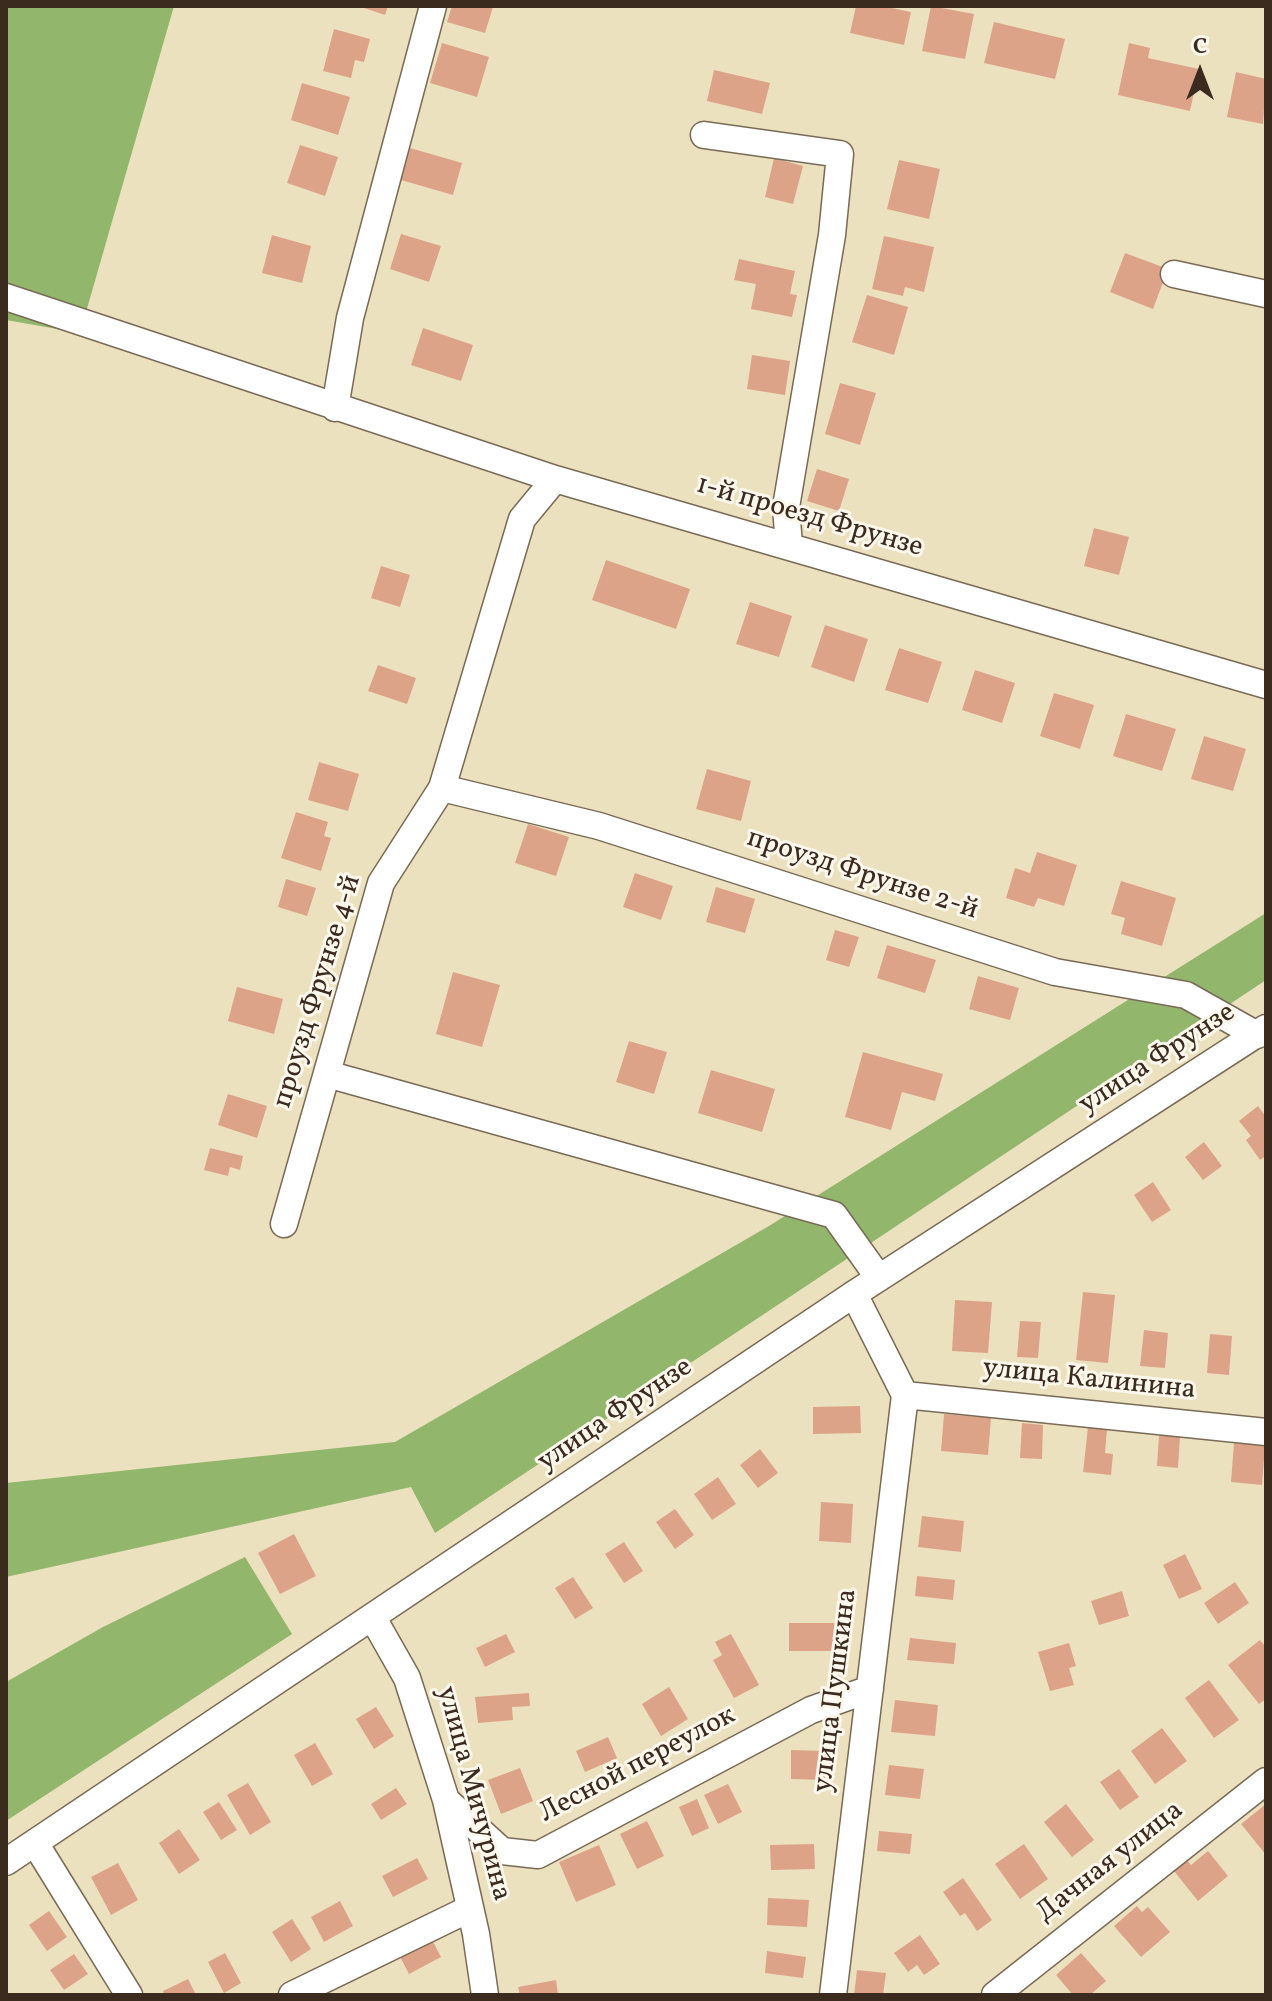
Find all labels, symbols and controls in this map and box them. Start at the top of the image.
north arrow [1160,32,1240,112]
text: С [1193,32,1207,63]
street label: 1-й проезд Фрунзе [692,470,926,566]
street label: проузд Фрунзе 2-й [742,823,982,929]
street label: проузд Фрунзе 4-й [268,872,370,1112]
street label: улица Фрунзе [1074,997,1242,1123]
street label: улица Фрунзе [532,1352,700,1480]
street label: улица Калинина [981,1353,1197,1409]
street label: улица Пушкина [808,1587,866,1795]
street label: улица Мичурина [427,1683,517,1905]
street label: Лесной переулок [534,1700,742,1832]
street label: Дачная улица [1031,1795,1191,1931]

